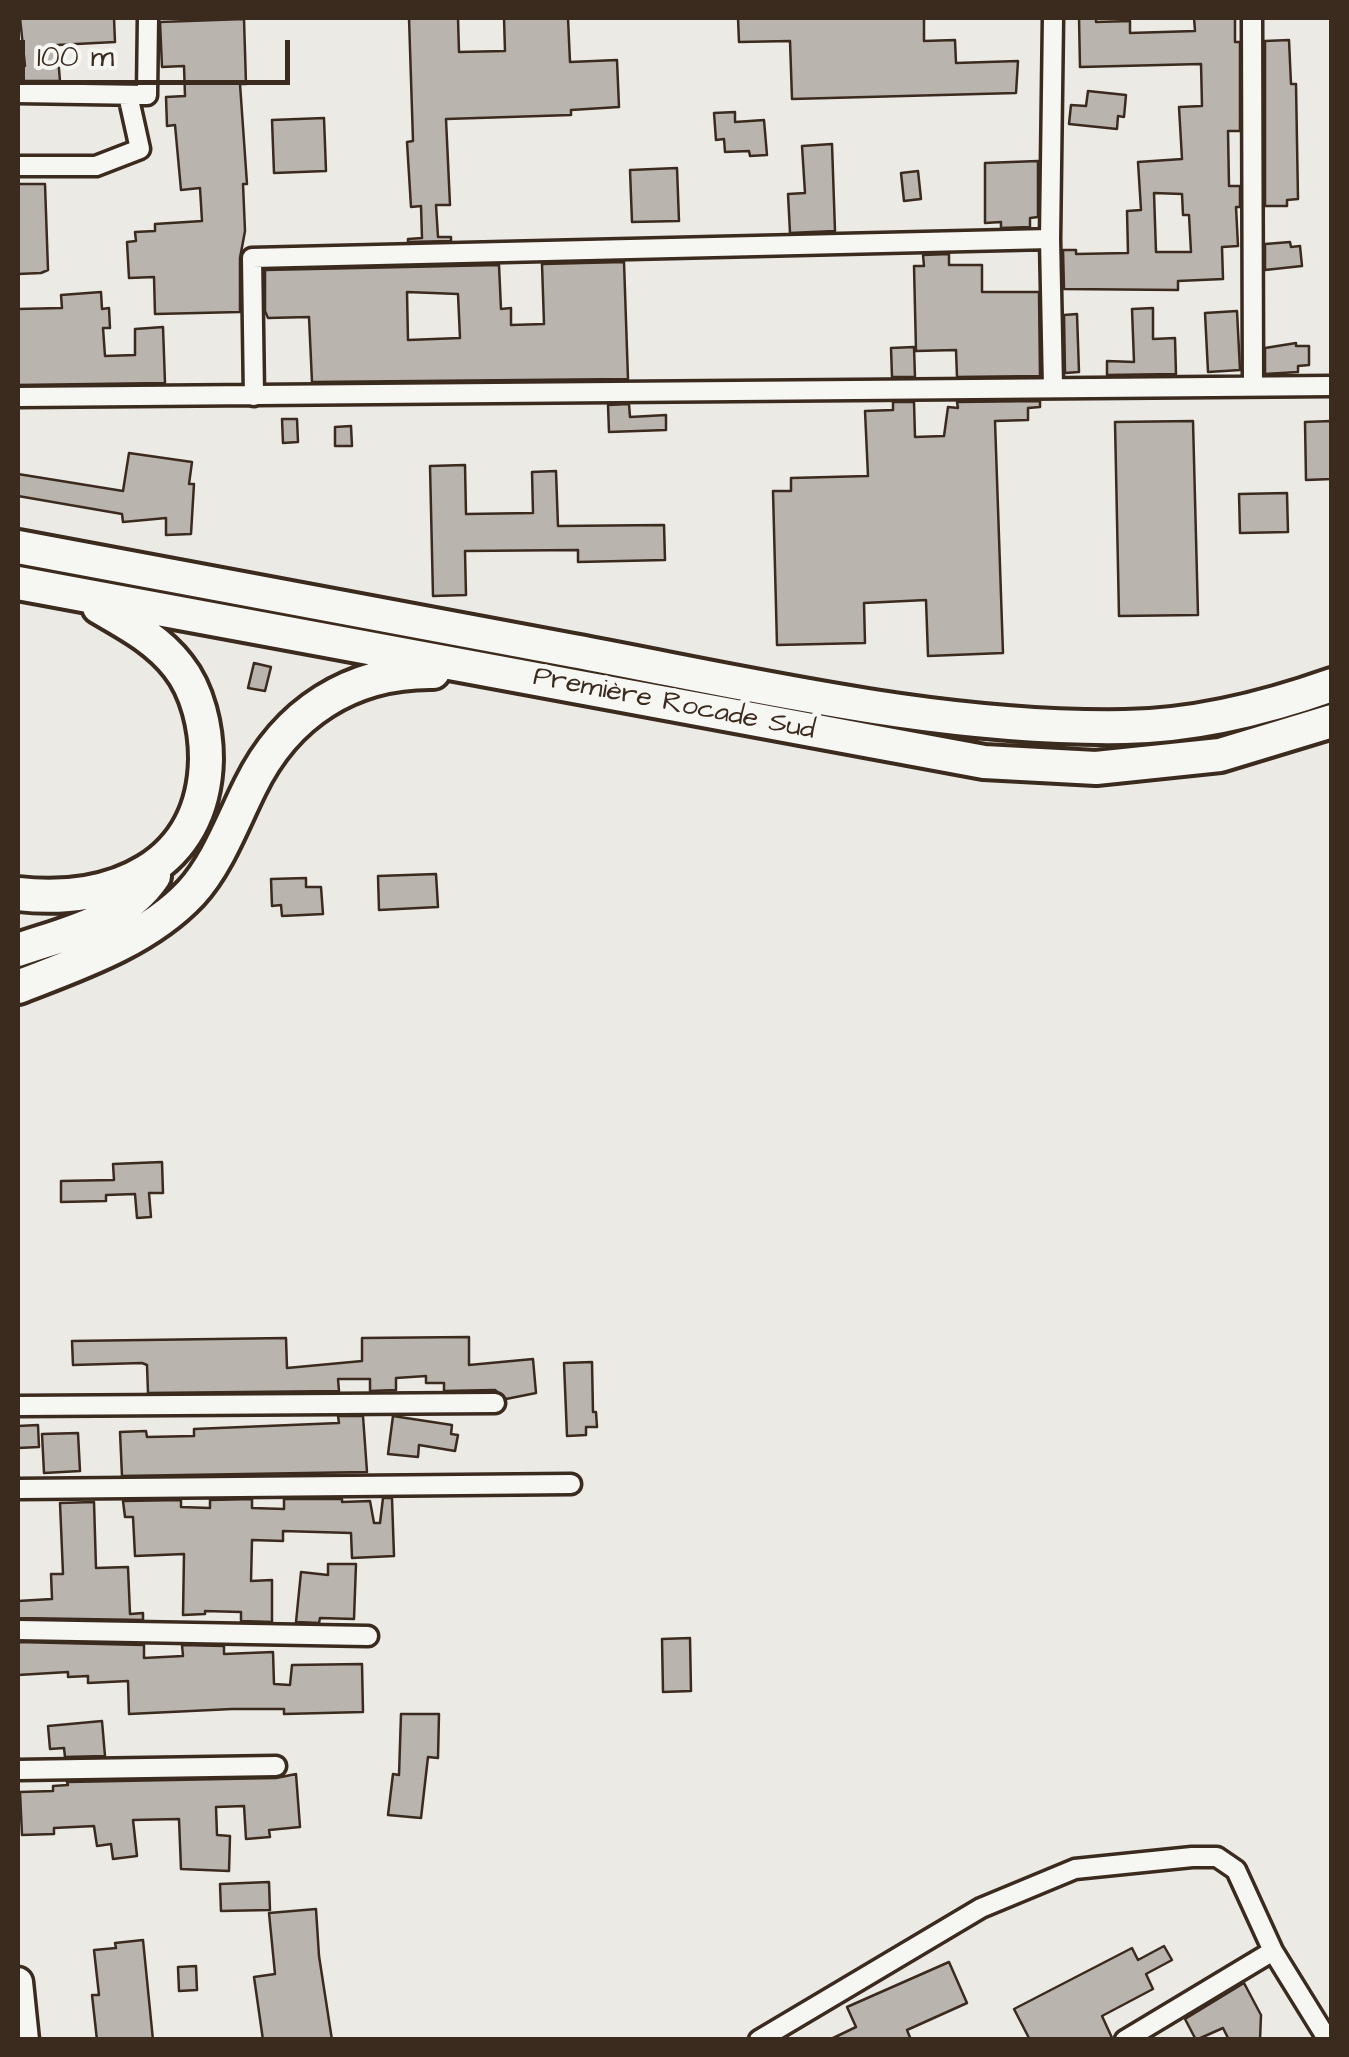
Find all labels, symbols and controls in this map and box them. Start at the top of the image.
scale bar [25,20,295,82]
text: 100 m [37,36,114,78]
street label: Première Rocade Sud [530,661,818,749]

